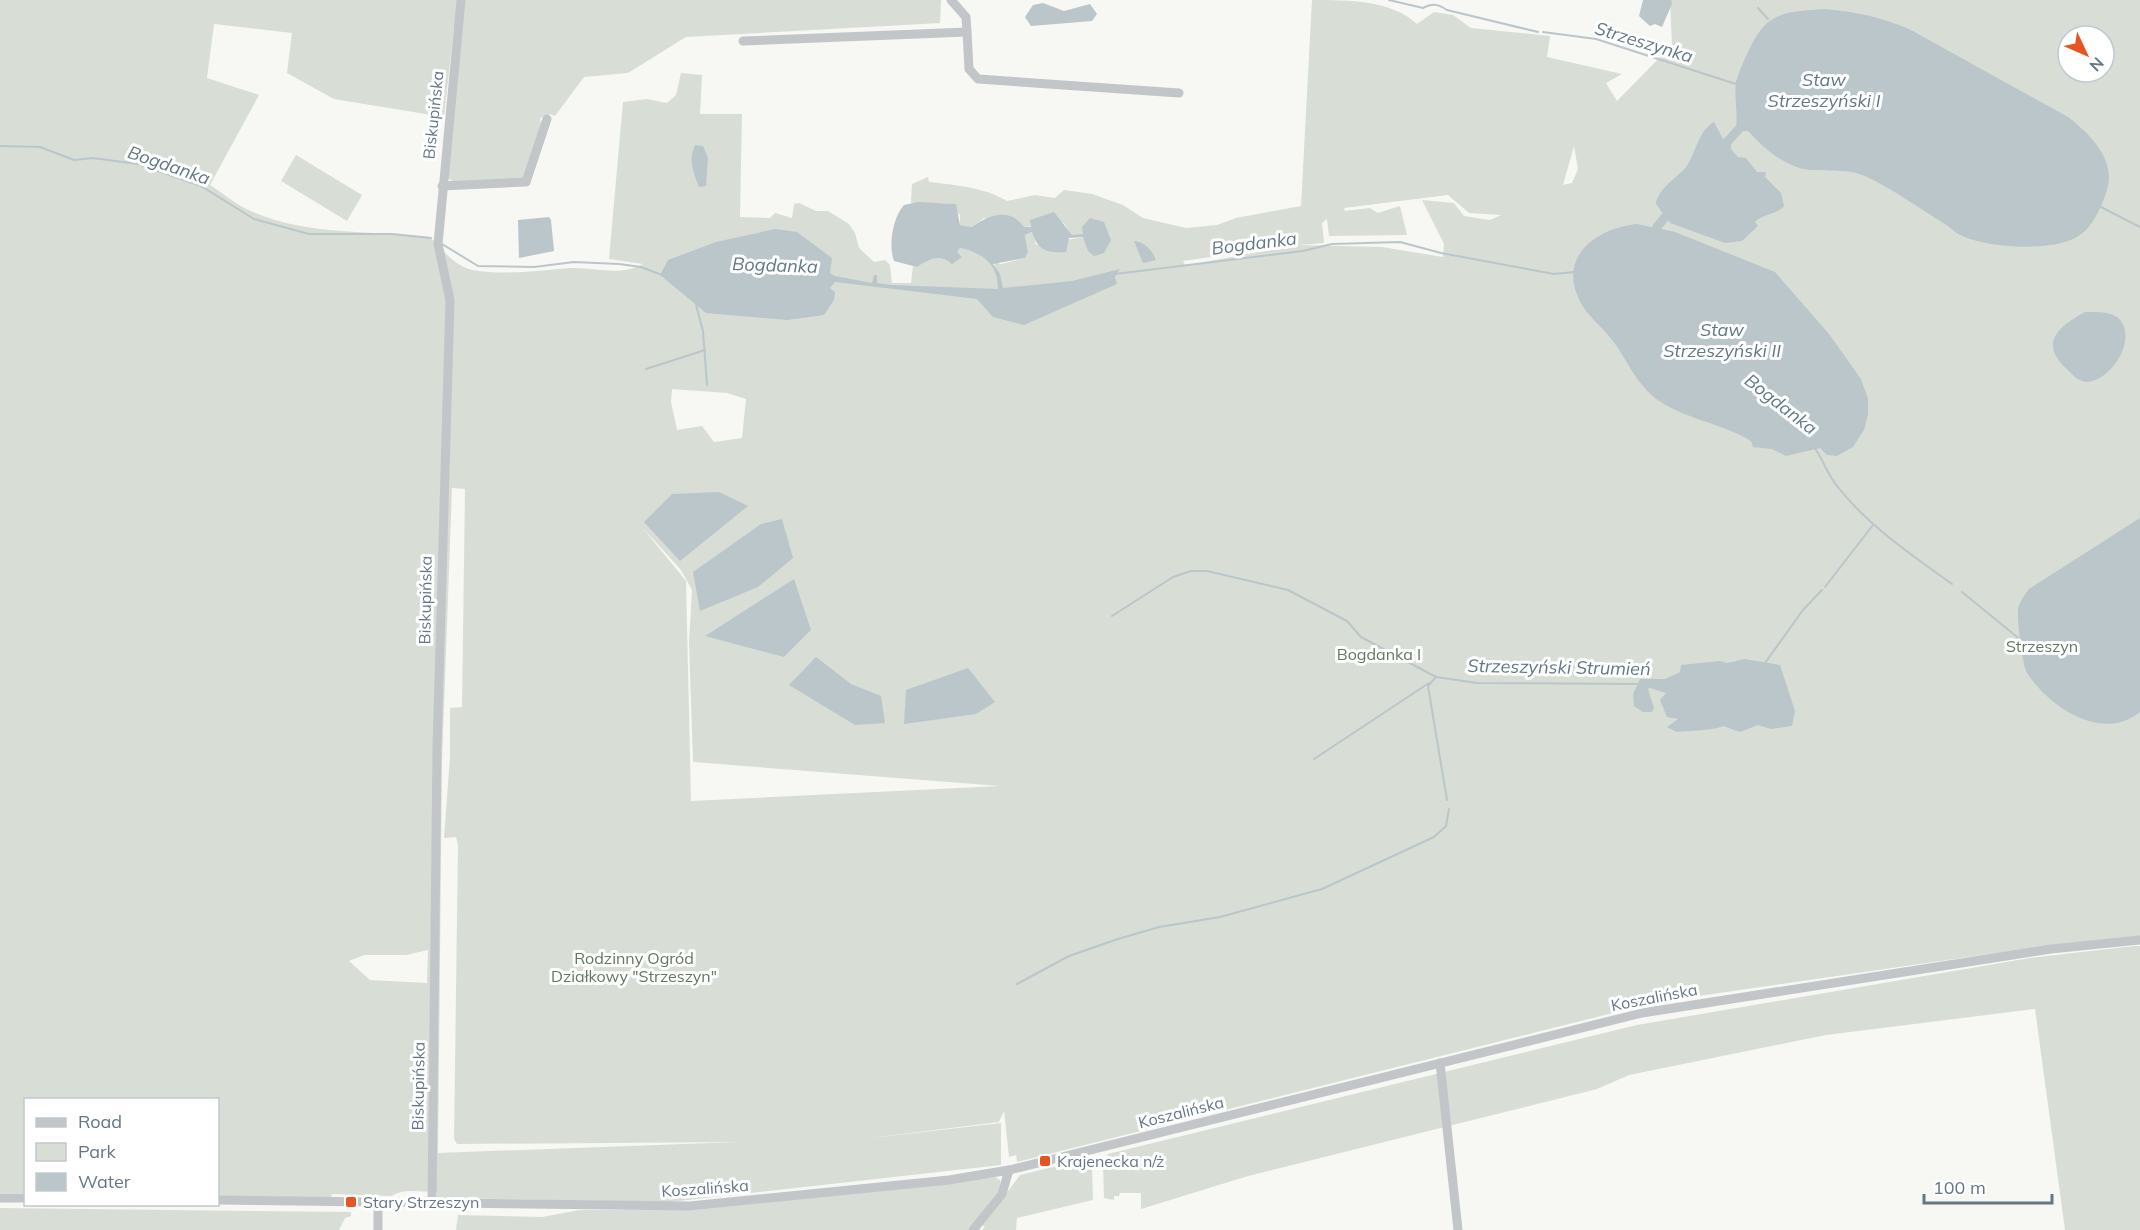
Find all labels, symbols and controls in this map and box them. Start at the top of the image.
water label: Strzeszynka [1592,16,1696,68]
north arrow [2056,24,2116,84]
text: N [2085,53,2108,76]
water label: Staw Strzeszyński I [1767,68,1881,112]
street label: Biskupińska [418,70,448,160]
water label: Bogdanka [125,140,213,190]
water label: Bogdanka [1210,226,1298,260]
water label: Bogdanka [732,252,818,278]
water label: Staw Strzeszyński II [1663,318,1781,362]
water label: Bogdanka [1740,369,1822,440]
street label: Biskupińska [414,556,436,644]
park label: Strzeszyn [2006,636,2078,656]
park label: Bogdanka I [1337,644,1421,664]
water label: Strzeszyński Strumień [1467,654,1651,680]
park label: Rodzinny Ogród Działkowy "Strzeszyn" [551,948,717,986]
street label: Koszalińska [1609,979,1699,1015]
street label: Biskupińska [407,1042,429,1130]
street label: Koszalińska [1136,1092,1226,1132]
legend [24,1098,219,1206]
text: Road [78,1110,122,1133]
text: Park [78,1140,117,1163]
place label: Krajenecka n/ż [1057,1151,1164,1171]
marker: Krajenecka n/ż [1038,1154,1052,1168]
scale bar [1924,1167,2052,1205]
text: Water [78,1170,131,1193]
street label: Koszalińska [661,1175,749,1201]
text: 100 m [1933,1176,1986,1199]
place label: Stary Strzeszyn [363,1192,479,1212]
marker: Stary Strzeszyn [344,1195,358,1209]

